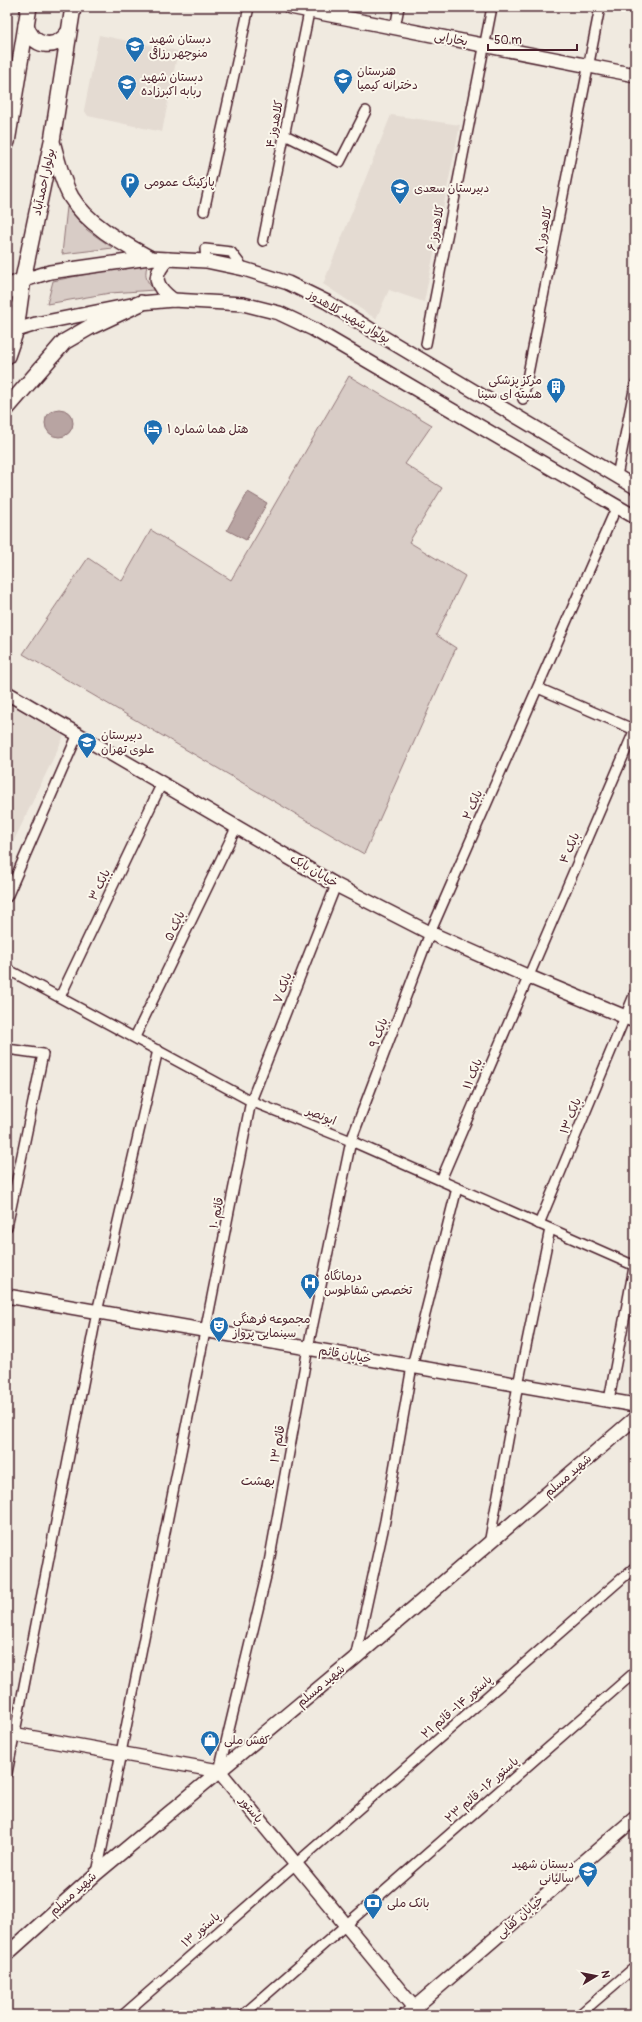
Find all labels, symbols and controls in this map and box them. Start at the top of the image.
scale bar [488,26,577,52]
street label: بخارایی [433,28,469,50]
place label: دبستان شهید منوچهر رزاقی [149,32,211,61]
text: 50 m [494,33,522,48]
school or university icon: دبستان شهید منوچهر رزاقی [124,35,146,63]
place label: هنرستان دخترانه کیمیا [357,64,418,93]
school or university icon: هنرستان دخترانه کیمیا [332,67,354,95]
place label: دبستان شهید ربابه اکبرزاده [141,70,203,99]
school or university icon: دبستان شهید ربابه اکبرزاده [116,73,138,101]
street label: کلاهدوز ۴ [263,99,287,149]
street label: بولوار احمدآباد [30,147,58,217]
parking icon: پارکینگ عمومی [119,171,141,199]
place label: پارکینگ عمومی [144,175,215,190]
school or university icon: دبیرستان سعدی [389,177,411,205]
place label: دبیرستان سعدی [414,181,489,196]
street label: کلاهدوز ۶ [424,204,448,252]
street label: کلاهدوز ۸ [532,205,556,255]
street label: بولوار شهید کلاهدوز [304,287,393,347]
place label: مرکز پزشکی هسته ای سینا [477,373,542,402]
building icon: مرکز پزشکی هسته ای سینا [545,376,567,404]
hotel icon: هتل هما شماره ۱ [142,418,164,446]
place label: هتل هما شماره ۱ [167,422,249,437]
place label: دبیرستان علوی تهران [101,728,154,757]
school or university icon: دبیرستان علوی تهران [76,731,98,759]
street label: بابک ۲ [460,788,486,822]
street label: بابک ۴ [557,830,583,866]
street label: خیابان بابک [287,851,341,891]
street label: بابک ۳ [86,867,114,903]
street label: بابک ۵ [161,908,189,944]
street label: بابک ۷ [270,970,296,1006]
street label: بابک ۹ [366,1016,392,1050]
street label: بابک ۱۱ [460,1056,486,1092]
street label: بابک ۱۳ [557,1096,585,1136]
street label: ابونصر [303,1103,338,1129]
street label: قائم ۱۰ [207,1196,228,1230]
place label: درمانگاه تخصصی شفاطوس [324,1269,413,1298]
hospital icon: درمانگاه تخصصی شفاطوس [299,1272,321,1300]
place label: مجموعه فرهنگی سینمایی پرواز [232,1312,310,1341]
theatre icon: مجموعه فرهنگی سینمایی پرواز [208,1315,230,1343]
street label: خیابان قائم [317,1343,372,1368]
street label: قائم ۱۳ [267,1424,290,1464]
street label: شهید مسلم [541,1451,596,1502]
district label: بهشت [241,1473,275,1489]
street label: شهید مسلم [294,1661,349,1711]
street label: پاستور ۱۴- قائم ۲۱ [418,1672,496,1743]
shop icon: کفش ملی [199,1729,221,1757]
place label: کفش ملی [224,1733,270,1748]
street label: پاستور ۱۶- قائم ۲۳ [442,1754,523,1827]
street label: پاستور [235,1793,266,1826]
place label: دبستان شهید سالیانی [512,1857,574,1886]
school or university icon: دبستان شهید سالیانی [577,1860,599,1888]
street label: شهید مسلم [46,1869,100,1920]
bank icon: بانک ملی [362,1892,384,1920]
street label: خیابان کفایی [493,1892,547,1942]
place label: بانک ملی [387,1896,430,1911]
street label: پاستور ۱۳ [179,1909,223,1951]
north arrow [576,1956,616,1996]
text: N [598,1970,613,1980]

